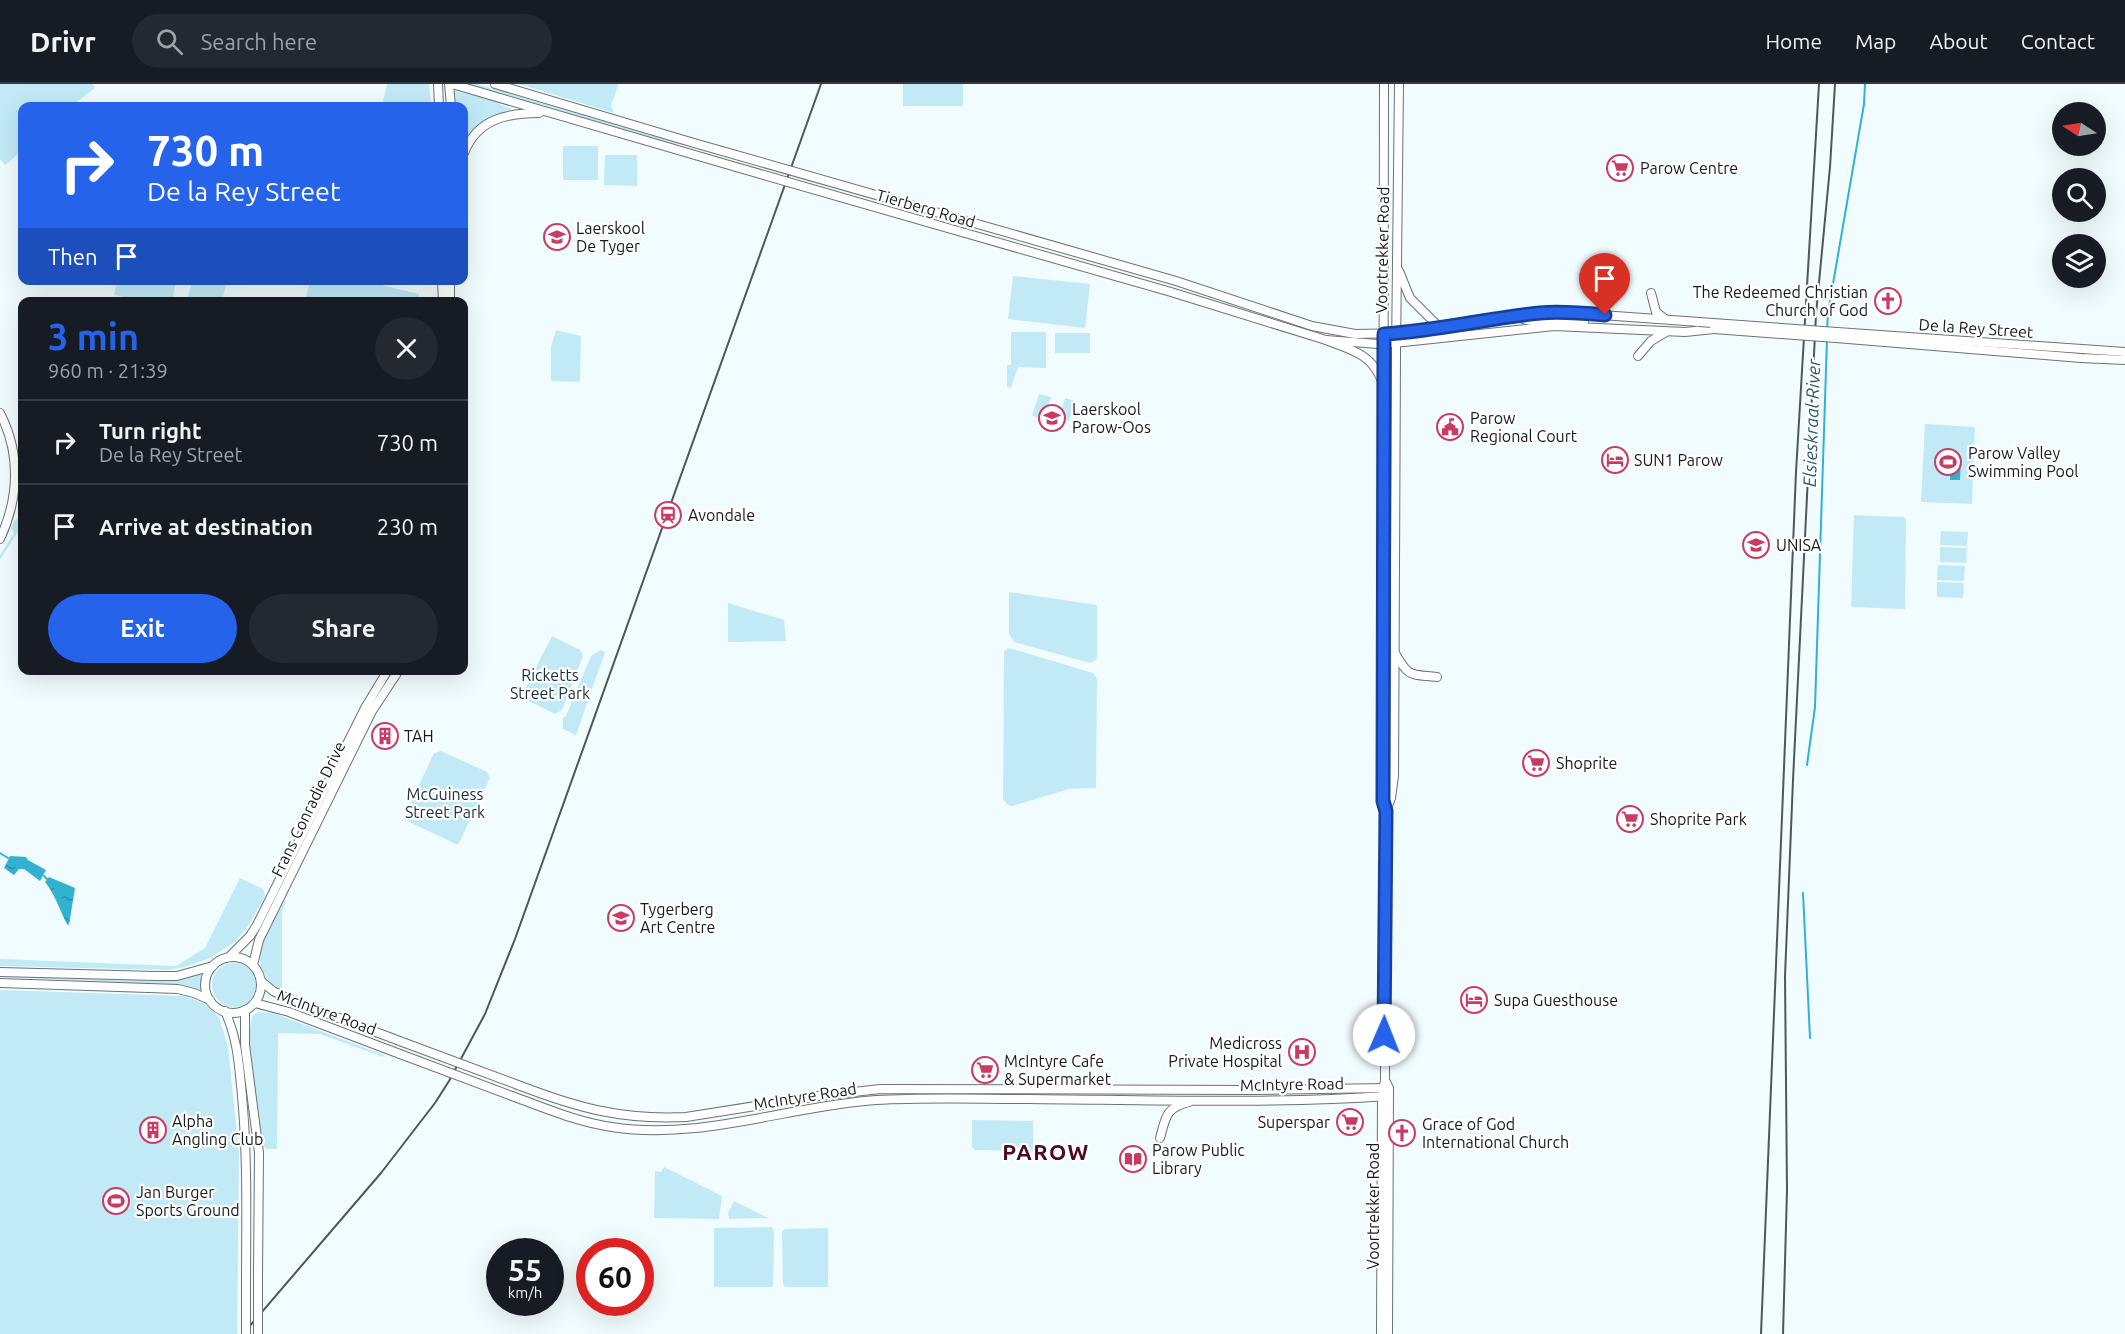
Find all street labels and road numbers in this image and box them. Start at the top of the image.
street label: Tierberg Road [874,185,978,231]
street label: Voortrekker Road [1372,186,1392,314]
street label: De la Rey Street [1918,315,2035,341]
street label: Frans Conradie Drive [267,738,349,880]
street label: McIntyre Road [275,986,379,1038]
street label: McIntyre Road [1240,1074,1344,1094]
street label: McIntyre Road [752,1079,858,1113]
street label: Voortrekker Road [1364,1143,1382,1269]

